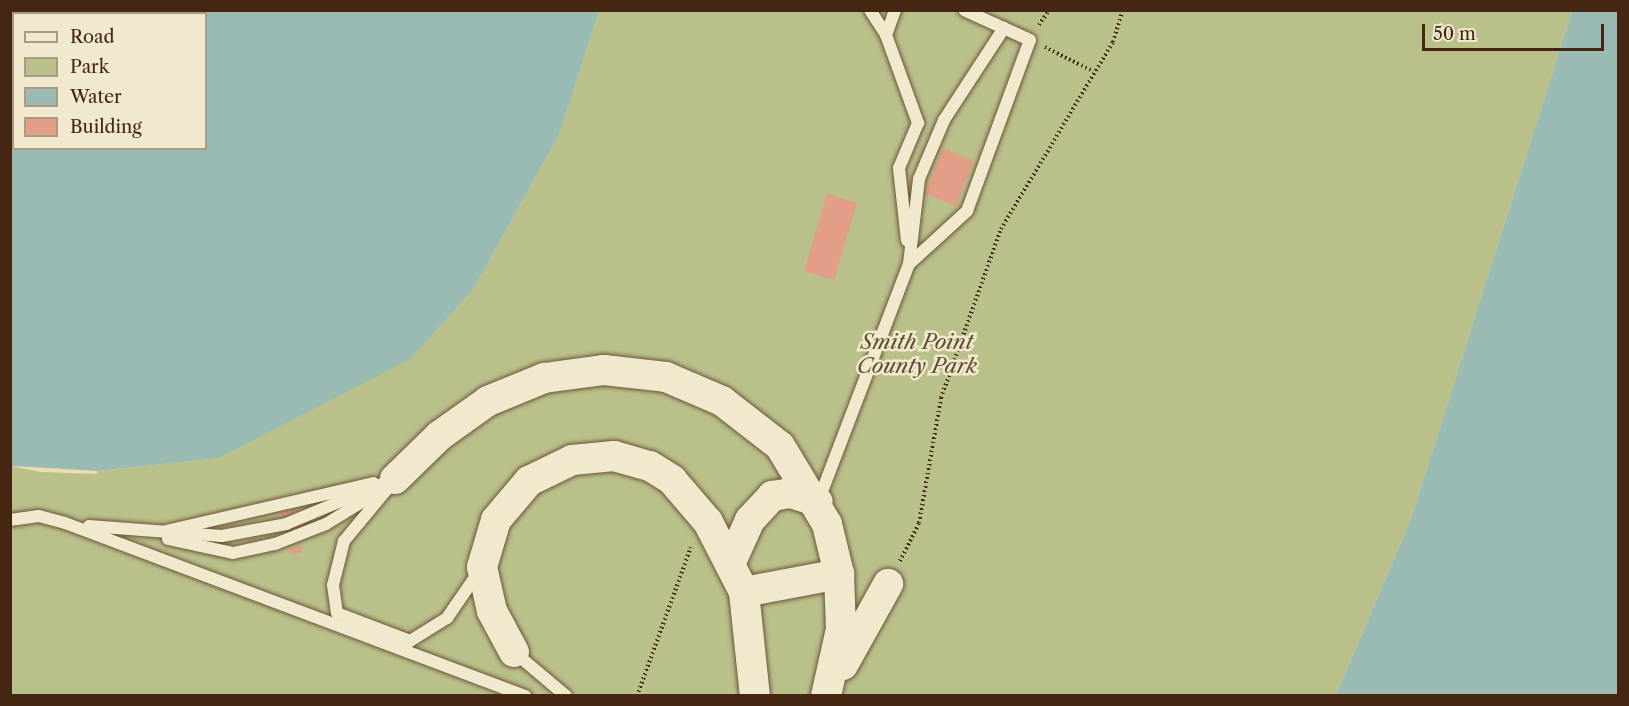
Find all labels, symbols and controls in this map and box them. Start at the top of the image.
legend [12,12,207,150]
scale bar [1425,12,1606,50]
text: 50 m [1433,23,1476,45]
text: Road [70,26,115,48]
text: Park [70,56,109,78]
text: Water [70,86,122,108]
text: Building [70,116,142,138]
park label: Smith Point County Park [857,329,977,379]

